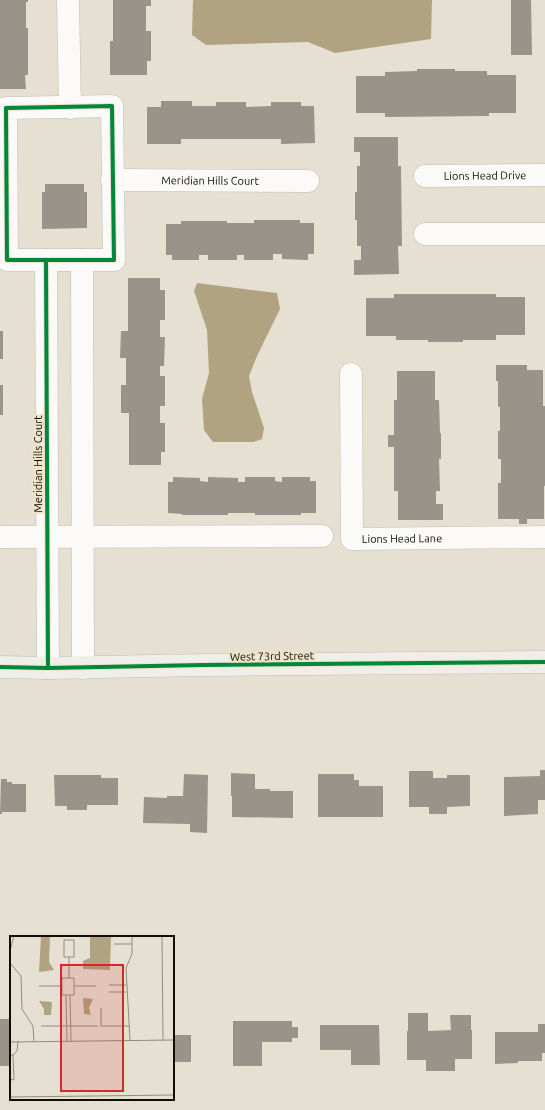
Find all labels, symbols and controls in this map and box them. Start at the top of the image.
street label: Lions Head Drive [444,169,526,182]
street label: Meridian Hills Court [161,174,259,187]
street label: Meridian Hills Court [32,415,44,513]
street label: Lions Head Lane [362,532,442,545]
street label: West 73rd Street [230,649,315,663]
inset map [10,936,174,1100]

